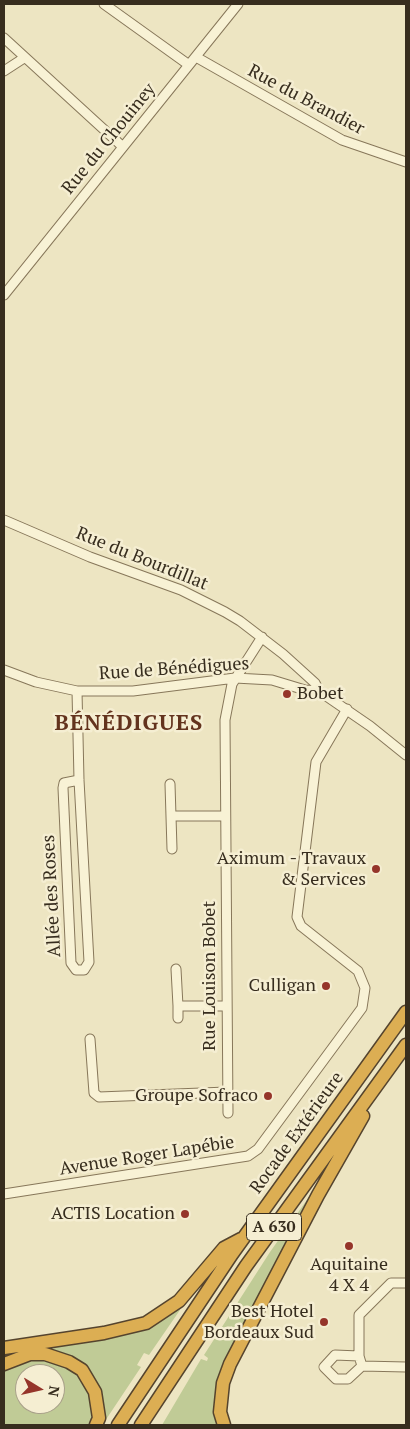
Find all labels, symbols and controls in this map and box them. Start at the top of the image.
street label: Rue du Brandier [244,60,368,140]
street label: Rue du Chouiney [58,79,160,199]
street label: Rue du Bourdillat [73,523,211,595]
street label: Rue de Bénédigues [98,653,250,685]
place label: Bobet [297,683,344,705]
marker: Bobet [281,688,293,700]
district label: BÉNÉDIGUES [53,711,205,737]
street label: Allée des Roses [38,834,66,958]
place label: Aximum - Travaux & Services [217,848,366,891]
marker: Aximum - Travaux & Services [370,863,382,875]
street label: Rue Louison Bobet [199,901,221,1051]
place label: Culligan [249,975,316,997]
marker: Culligan [320,980,332,992]
street label: Rocade Extérieure [246,1068,348,1198]
place label: Groupe Sofraco [135,1085,258,1107]
marker: Groupe Sofraco [262,1090,274,1102]
street label: Avenue Roger Lapébie [58,1132,236,1180]
place label: ACTIS Location [51,1203,175,1225]
marker: ACTIS Location [179,1208,191,1220]
road number: A 630 [246,1214,302,1240]
marker: Aquitaine 4 X 4 [343,1240,355,1252]
place label: Aquitaine 4 X 4 [310,1254,388,1296]
place label: Best Hotel Bordeaux Sud [204,1301,314,1344]
marker: Best Hotel Bordeaux Sud [318,1316,330,1328]
north arrow [15,1364,65,1414]
text: N [44,1385,65,1398]

